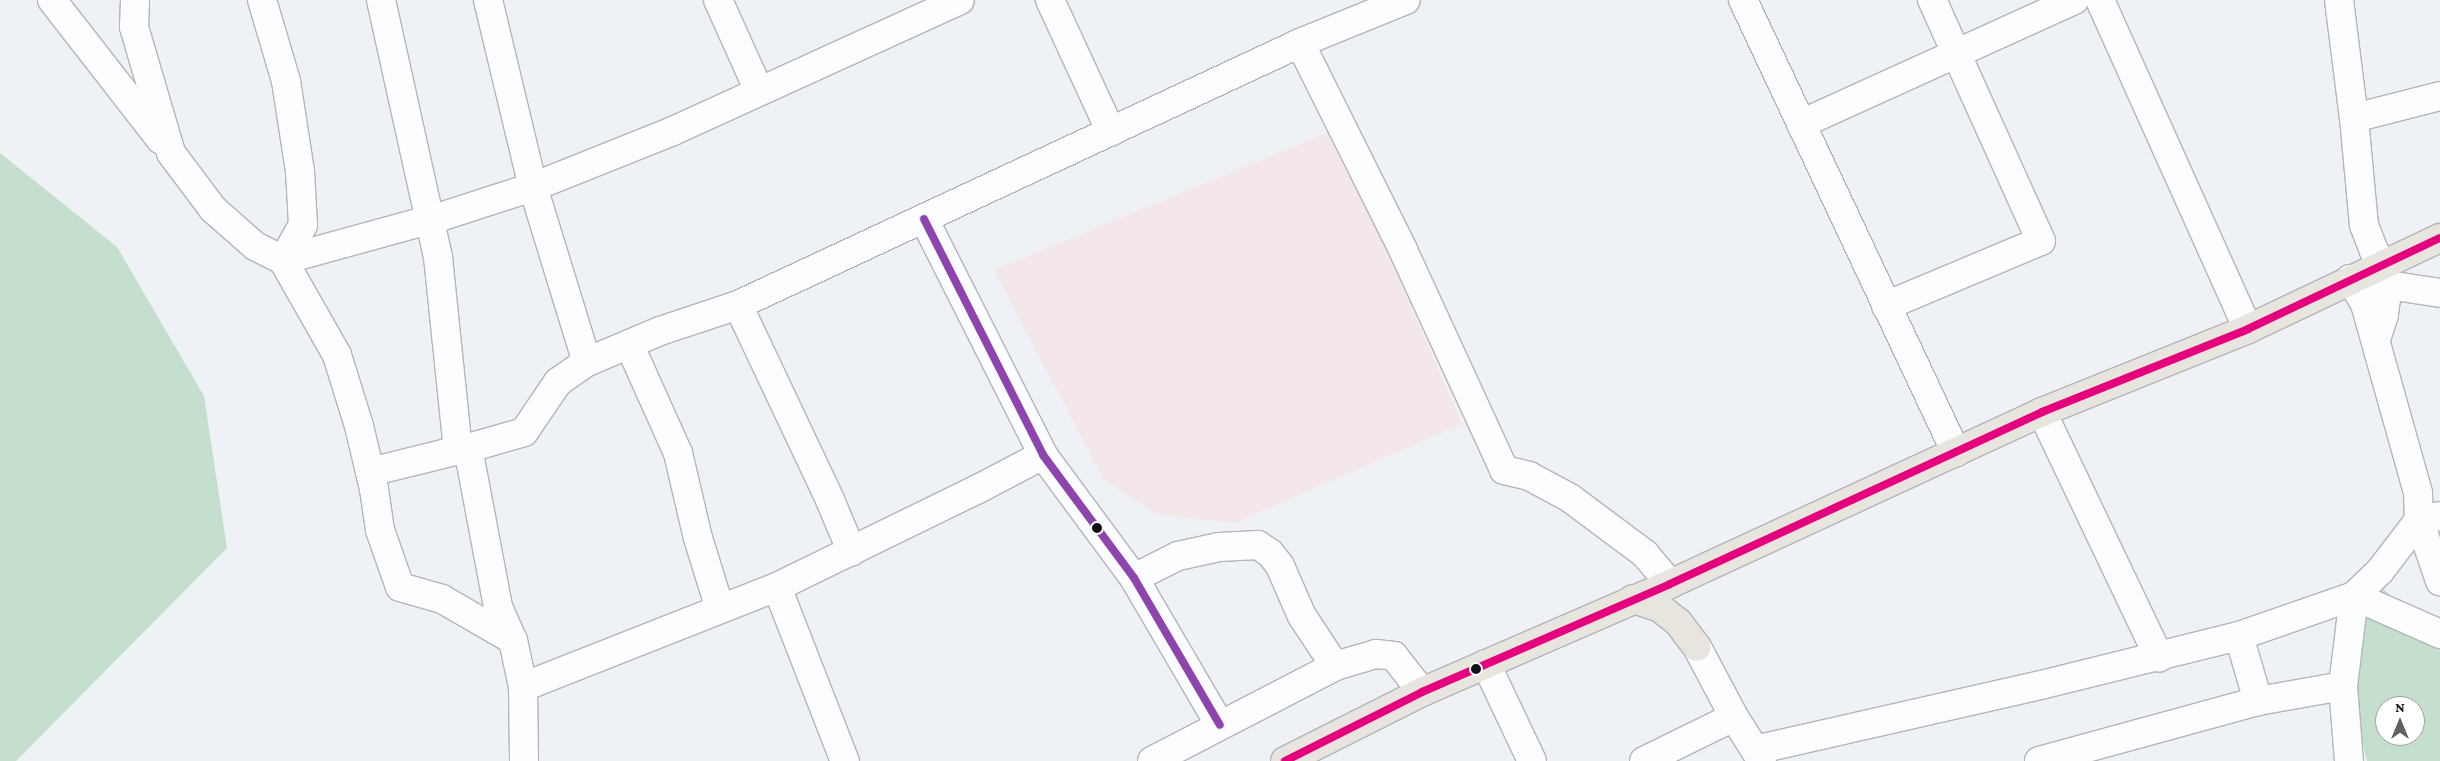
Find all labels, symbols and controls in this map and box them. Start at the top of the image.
unlabelled marker [1092,523,1102,533]
unlabelled marker [1471,664,1481,674]
north arrow [2375,696,2425,746]
text: N [2395,699,2405,715]

